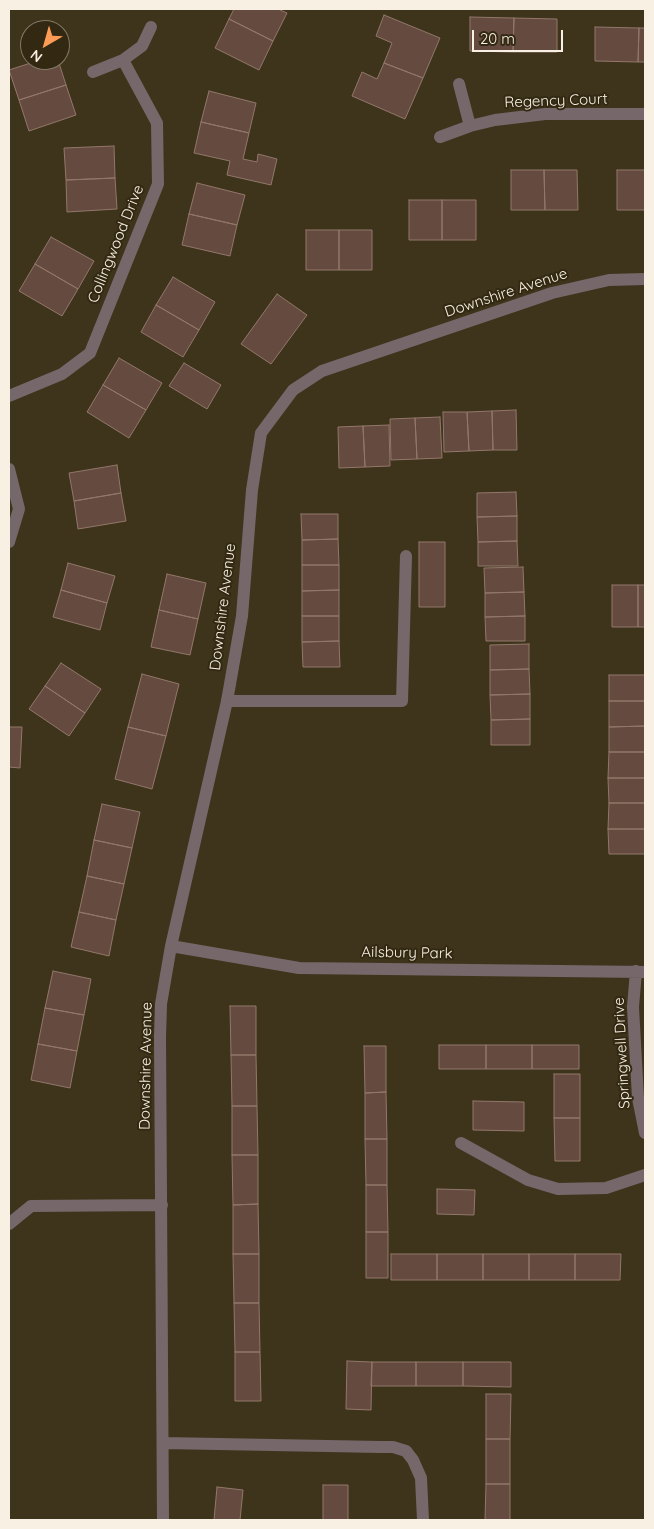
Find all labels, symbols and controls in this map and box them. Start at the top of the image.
north arrow [20,20,70,70]
scale bar [474,20,565,52]
text: 20 m [480,29,515,48]
text: N [27,46,46,66]
street label: Regency Court [504,90,608,112]
street label: Collingwood Drive [84,182,148,306]
street label: Downshire Avenue [442,265,570,321]
street label: Downshire Avenue [206,542,240,672]
street label: Ailsbury Park [361,943,453,963]
street label: Springwell Drive [610,997,634,1109]
street label: Downshire Avenue [136,1002,156,1130]

